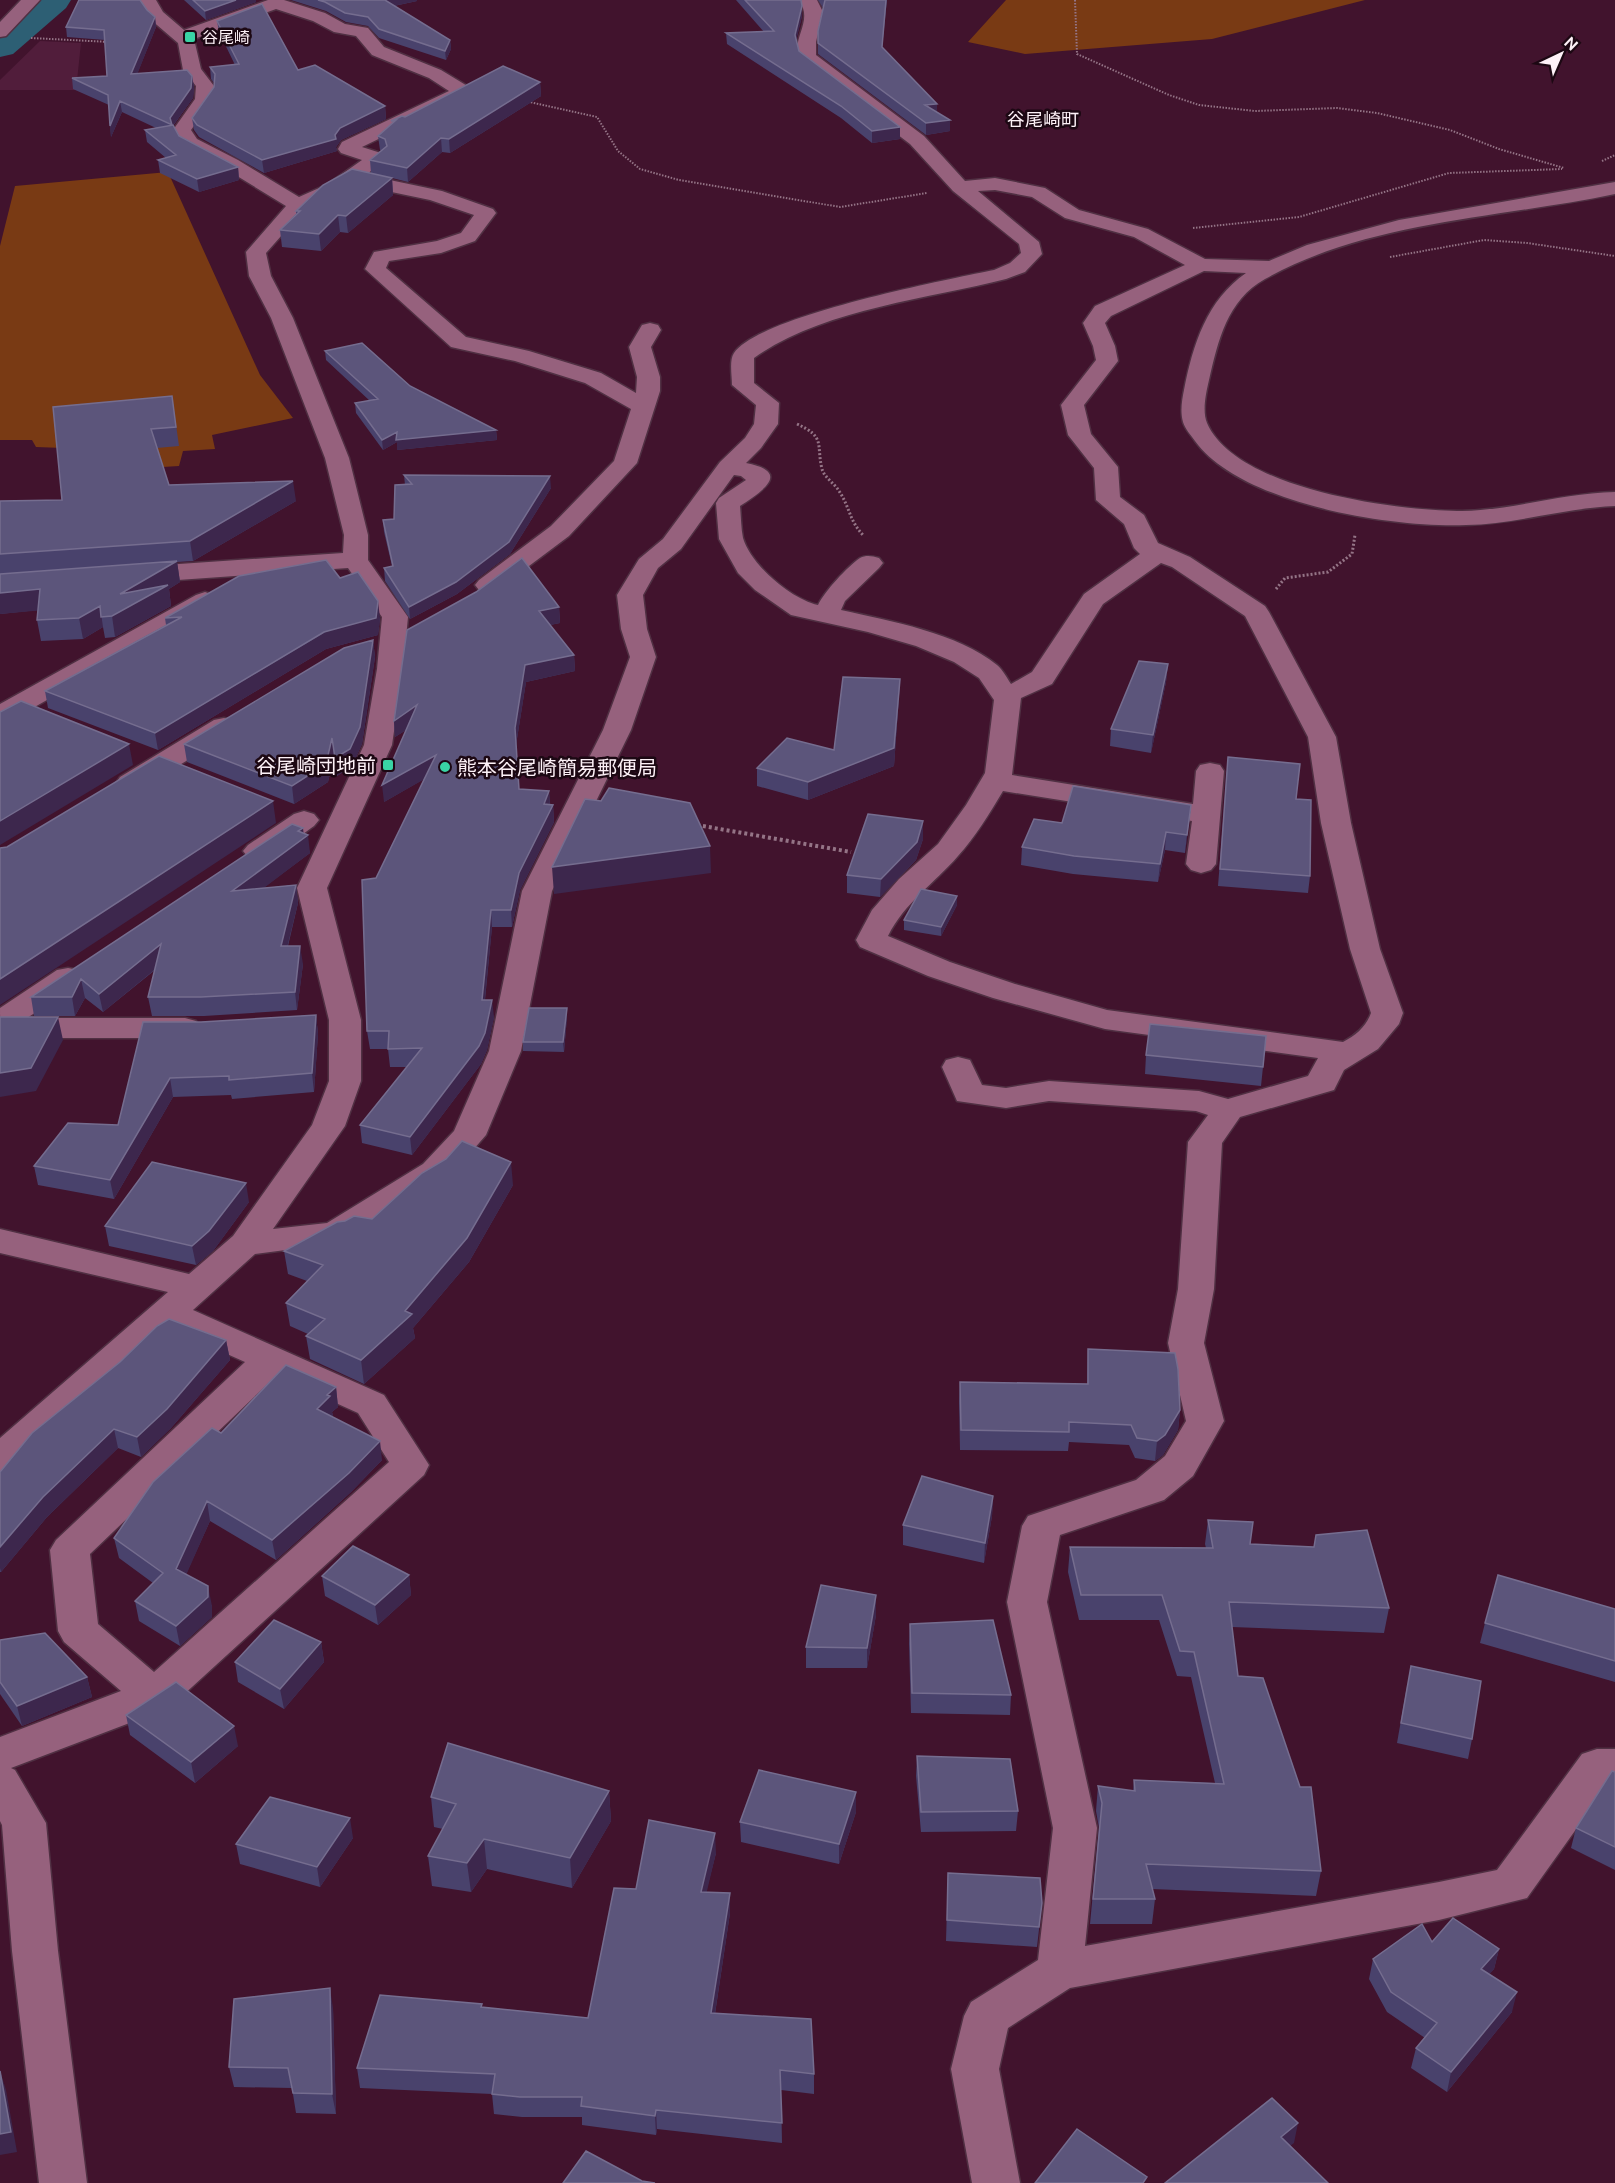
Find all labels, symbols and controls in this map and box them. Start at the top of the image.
north arrow [1531,24,1591,84]
place label: 谷尾崎 [202,28,250,46]
marker: 谷尾崎 [183,30,197,44]
text: N [1561,33,1582,54]
district label: 谷尾崎町 [1007,109,1079,129]
place label: 谷尾崎団地前 [256,754,376,777]
place label: 熊本谷尾崎簡易郵便局 [457,756,657,779]
marker: 谷尾崎団地前 [381,758,395,772]
marker: 熊本谷尾崎簡易郵便局 [438,760,452,774]

